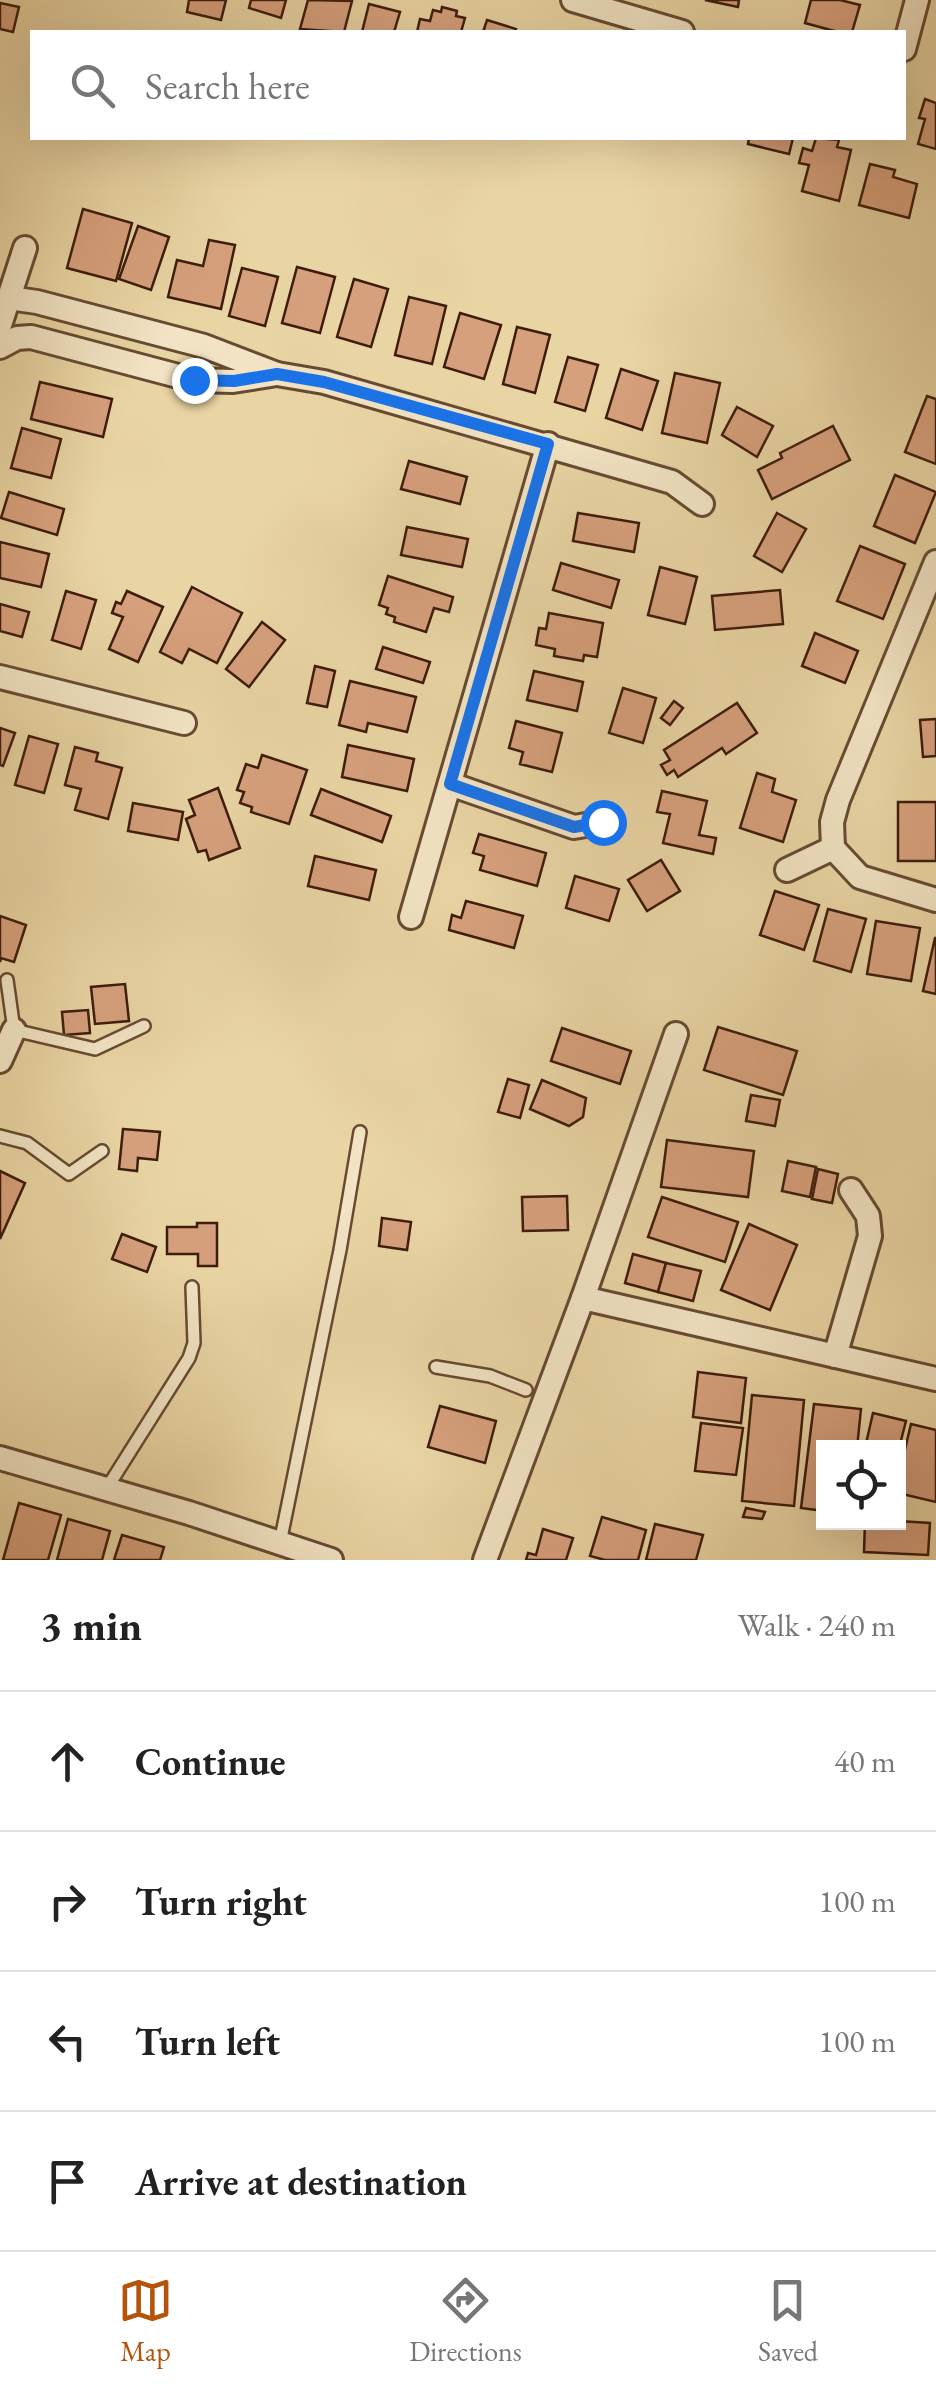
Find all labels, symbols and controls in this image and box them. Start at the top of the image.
search box [30,30,906,140]
icon: search [65,58,120,113]
text: Search here [145,61,310,110]
route end [172,358,218,404]
route start [581,800,627,846]
map controls [816,1440,906,1530]
button: locate [816,1440,906,1530]
text: 3 min [40,1598,142,1653]
text: Walk · 240 m [738,1604,896,1646]
icon: ahead [40,1734,95,1789]
text: Continue [135,1737,286,1786]
text: 40 m [834,1740,896,1782]
icon: right [40,1874,95,1929]
text: Turn right [135,1877,307,1926]
text: 100 m [819,1880,896,1922]
icon: left [40,2014,95,2069]
text: Turn left [135,2017,280,2066]
text: 100 m [819,2020,896,2062]
icon: arrive [40,2154,95,2209]
text: Arrive at destination [135,2157,467,2206]
tab: Map [118,2273,173,2369]
tab: Directions [409,2273,522,2369]
tab: Saved [758,2273,818,2369]

